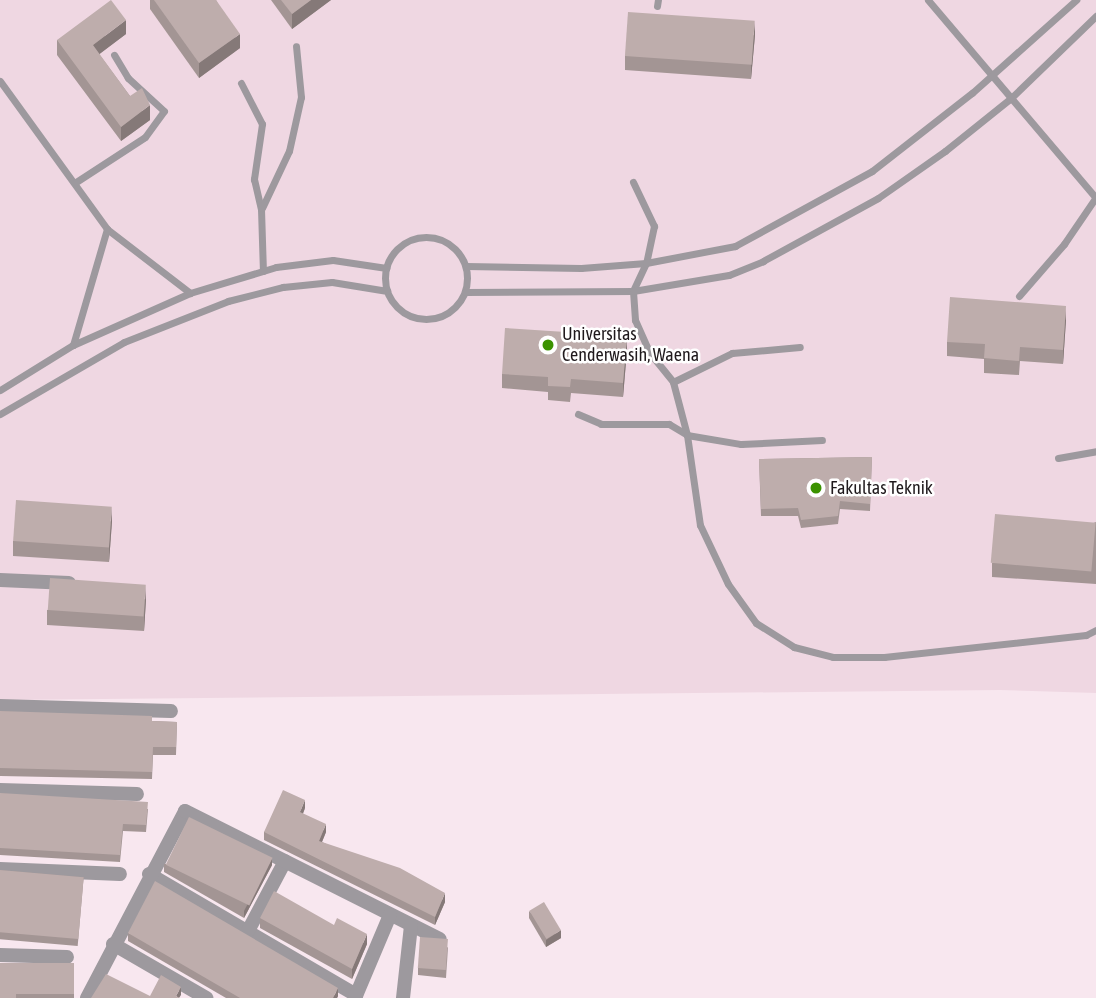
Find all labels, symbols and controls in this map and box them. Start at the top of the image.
place label: Universitas Cenderwasih, Waena [562,324,699,366]
marker: Universitas Cenderwasih, Waena [540,337,556,353]
place label: Fakultas Teknik [830,477,933,499]
marker: Fakultas Teknik [808,480,824,496]

